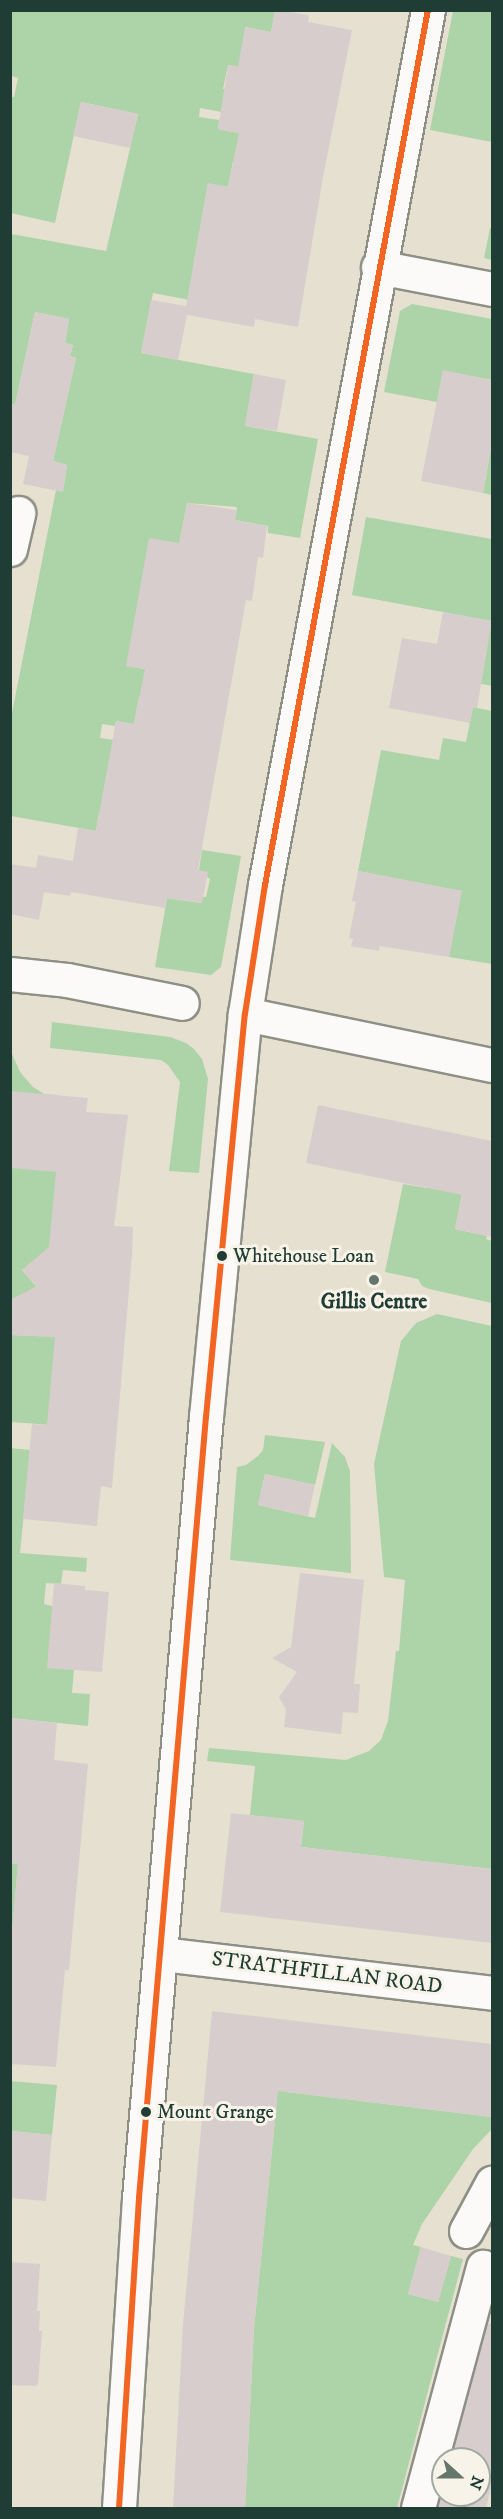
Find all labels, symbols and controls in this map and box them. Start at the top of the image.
place label: Whitehouse Loan [233,1244,374,1268]
marker: Whitehouse Loan [216,1250,228,1262]
marker: Gillis Centre [367,1273,381,1287]
place label: Gillis Centre [321,1289,427,1315]
street label: STRATHFILLAN ROAD [210,1946,444,2000]
place label: Mount Grange [157,2100,274,2124]
marker: Mount Grange [140,2106,152,2118]
north arrow [431,2447,491,2507]
text: N [464,2473,488,2492]

